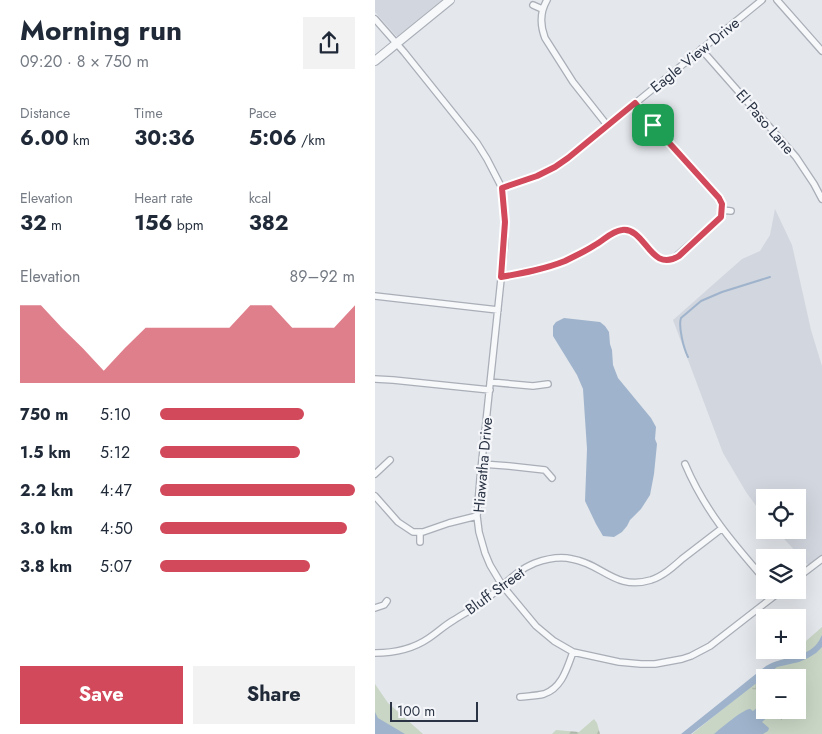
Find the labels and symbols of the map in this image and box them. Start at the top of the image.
street label: Eagle View Drive [646,12,745,98]
street label: El Paso Lane [731,85,800,159]
pin [632,104,674,146]
street label: Hiawatha Drive [468,416,498,514]
street label: Bluff Street [461,562,530,620]
scale bar [390,699,477,722]

